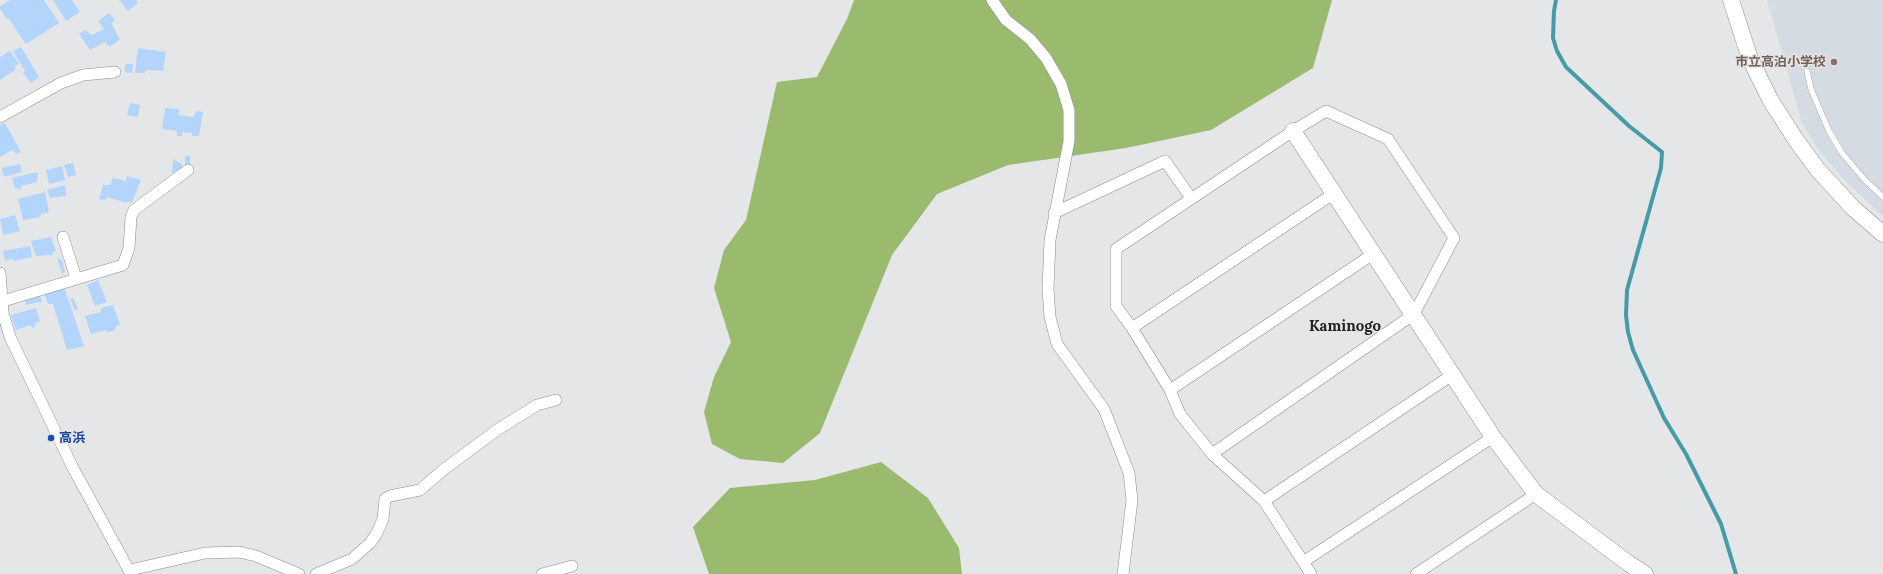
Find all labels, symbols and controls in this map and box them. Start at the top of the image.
place label: 市立高泊小学校 [1735,54,1826,70]
marker: 市立高泊小学校 [1829,57,1839,67]
district label: Kaminogo [1309,318,1381,336]
place label: 高浜 [59,430,85,446]
marker: 高浜 [46,433,56,443]

